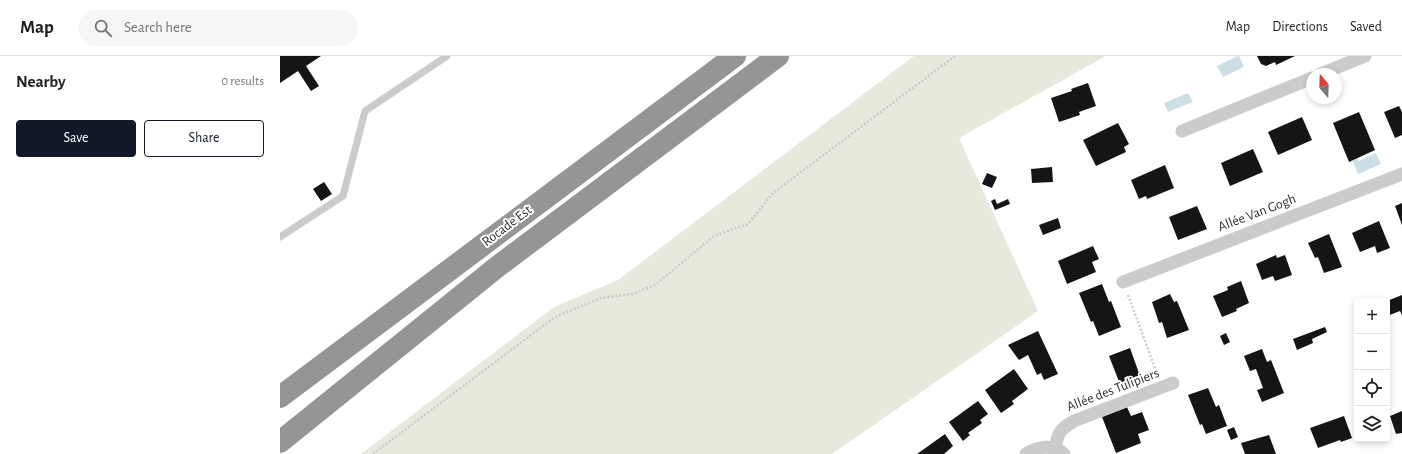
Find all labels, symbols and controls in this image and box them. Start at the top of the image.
search box [78,10,358,46]
icon: search [92,17,114,39]
text: Map [20,18,54,37]
text: Search here [124,20,192,35]
text: Map [1226,20,1250,34]
text: Directions [1272,20,1328,34]
text: Saved [1350,20,1382,34]
north arrow [1306,68,1342,104]
text: Nearby [16,73,66,90]
text: 0 results [221,75,264,88]
button: Save [16,120,136,157]
button: Share [144,120,264,157]
street label: Allée Van Gogh [1216,192,1298,234]
street label: Rocade Est [480,203,535,249]
map controls [1354,298,1390,442]
button: + [1354,298,1390,334]
button: − [1354,334,1390,370]
street label: Allée des Tulipiers [1065,366,1161,414]
button: locate [1354,370,1390,406]
button: layers [1354,406,1390,442]

